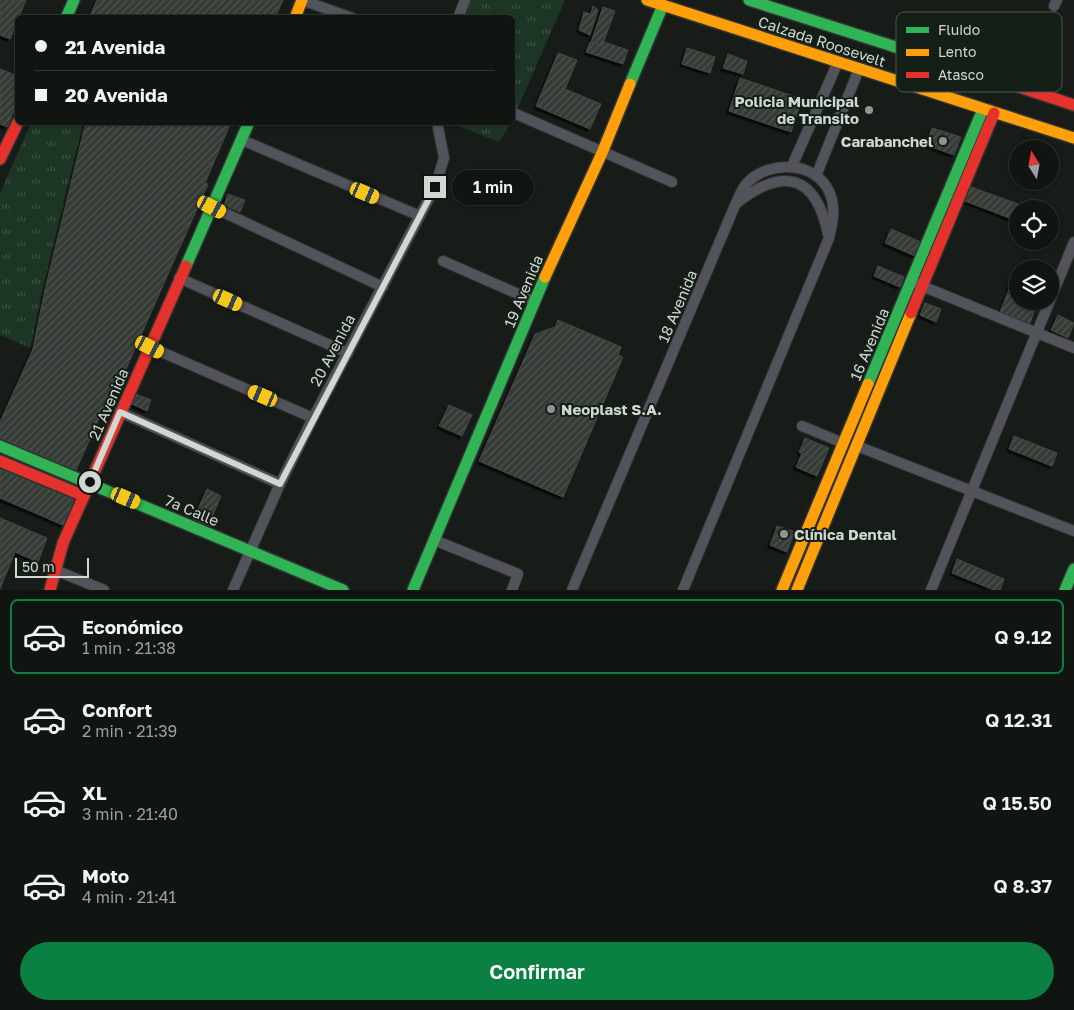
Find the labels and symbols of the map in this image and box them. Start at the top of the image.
street label: Calzada Roosevelt [756,12,888,70]
legend [896,12,1062,92]
text: Fluido [938,21,980,38]
text: Lento [938,43,976,60]
text: Atasco [938,66,984,83]
place label: Policia Municipal de Transito [735,92,859,127]
marker: Policia Municipal de Transito [863,104,875,116]
place label: Carabanchel [841,132,933,150]
marker: Carabanchel [937,135,949,147]
north arrow [1009,140,1059,190]
callout: 1 min [452,170,535,204]
route end [424,176,446,198]
car [348,180,381,206]
car [195,193,228,221]
street label: 19 Avenida [500,252,546,330]
street label: 18 Avenida [654,267,700,345]
car [211,287,244,313]
street label: 16 Avenida [846,305,892,383]
street label: 20 Avenida [306,311,358,389]
car [133,334,166,360]
street label: 21 Avenida [84,365,132,443]
car [246,383,279,409]
place label: Neoplast S.A. [561,400,662,418]
marker: Neoplast S.A. [545,403,557,415]
route start [79,471,101,493]
car [109,485,142,511]
street label: 7a Calle [162,491,222,530]
place label: Clínica Dental [794,525,896,543]
marker: Clínica Dental [778,528,790,540]
scale bar [15,555,89,578]

